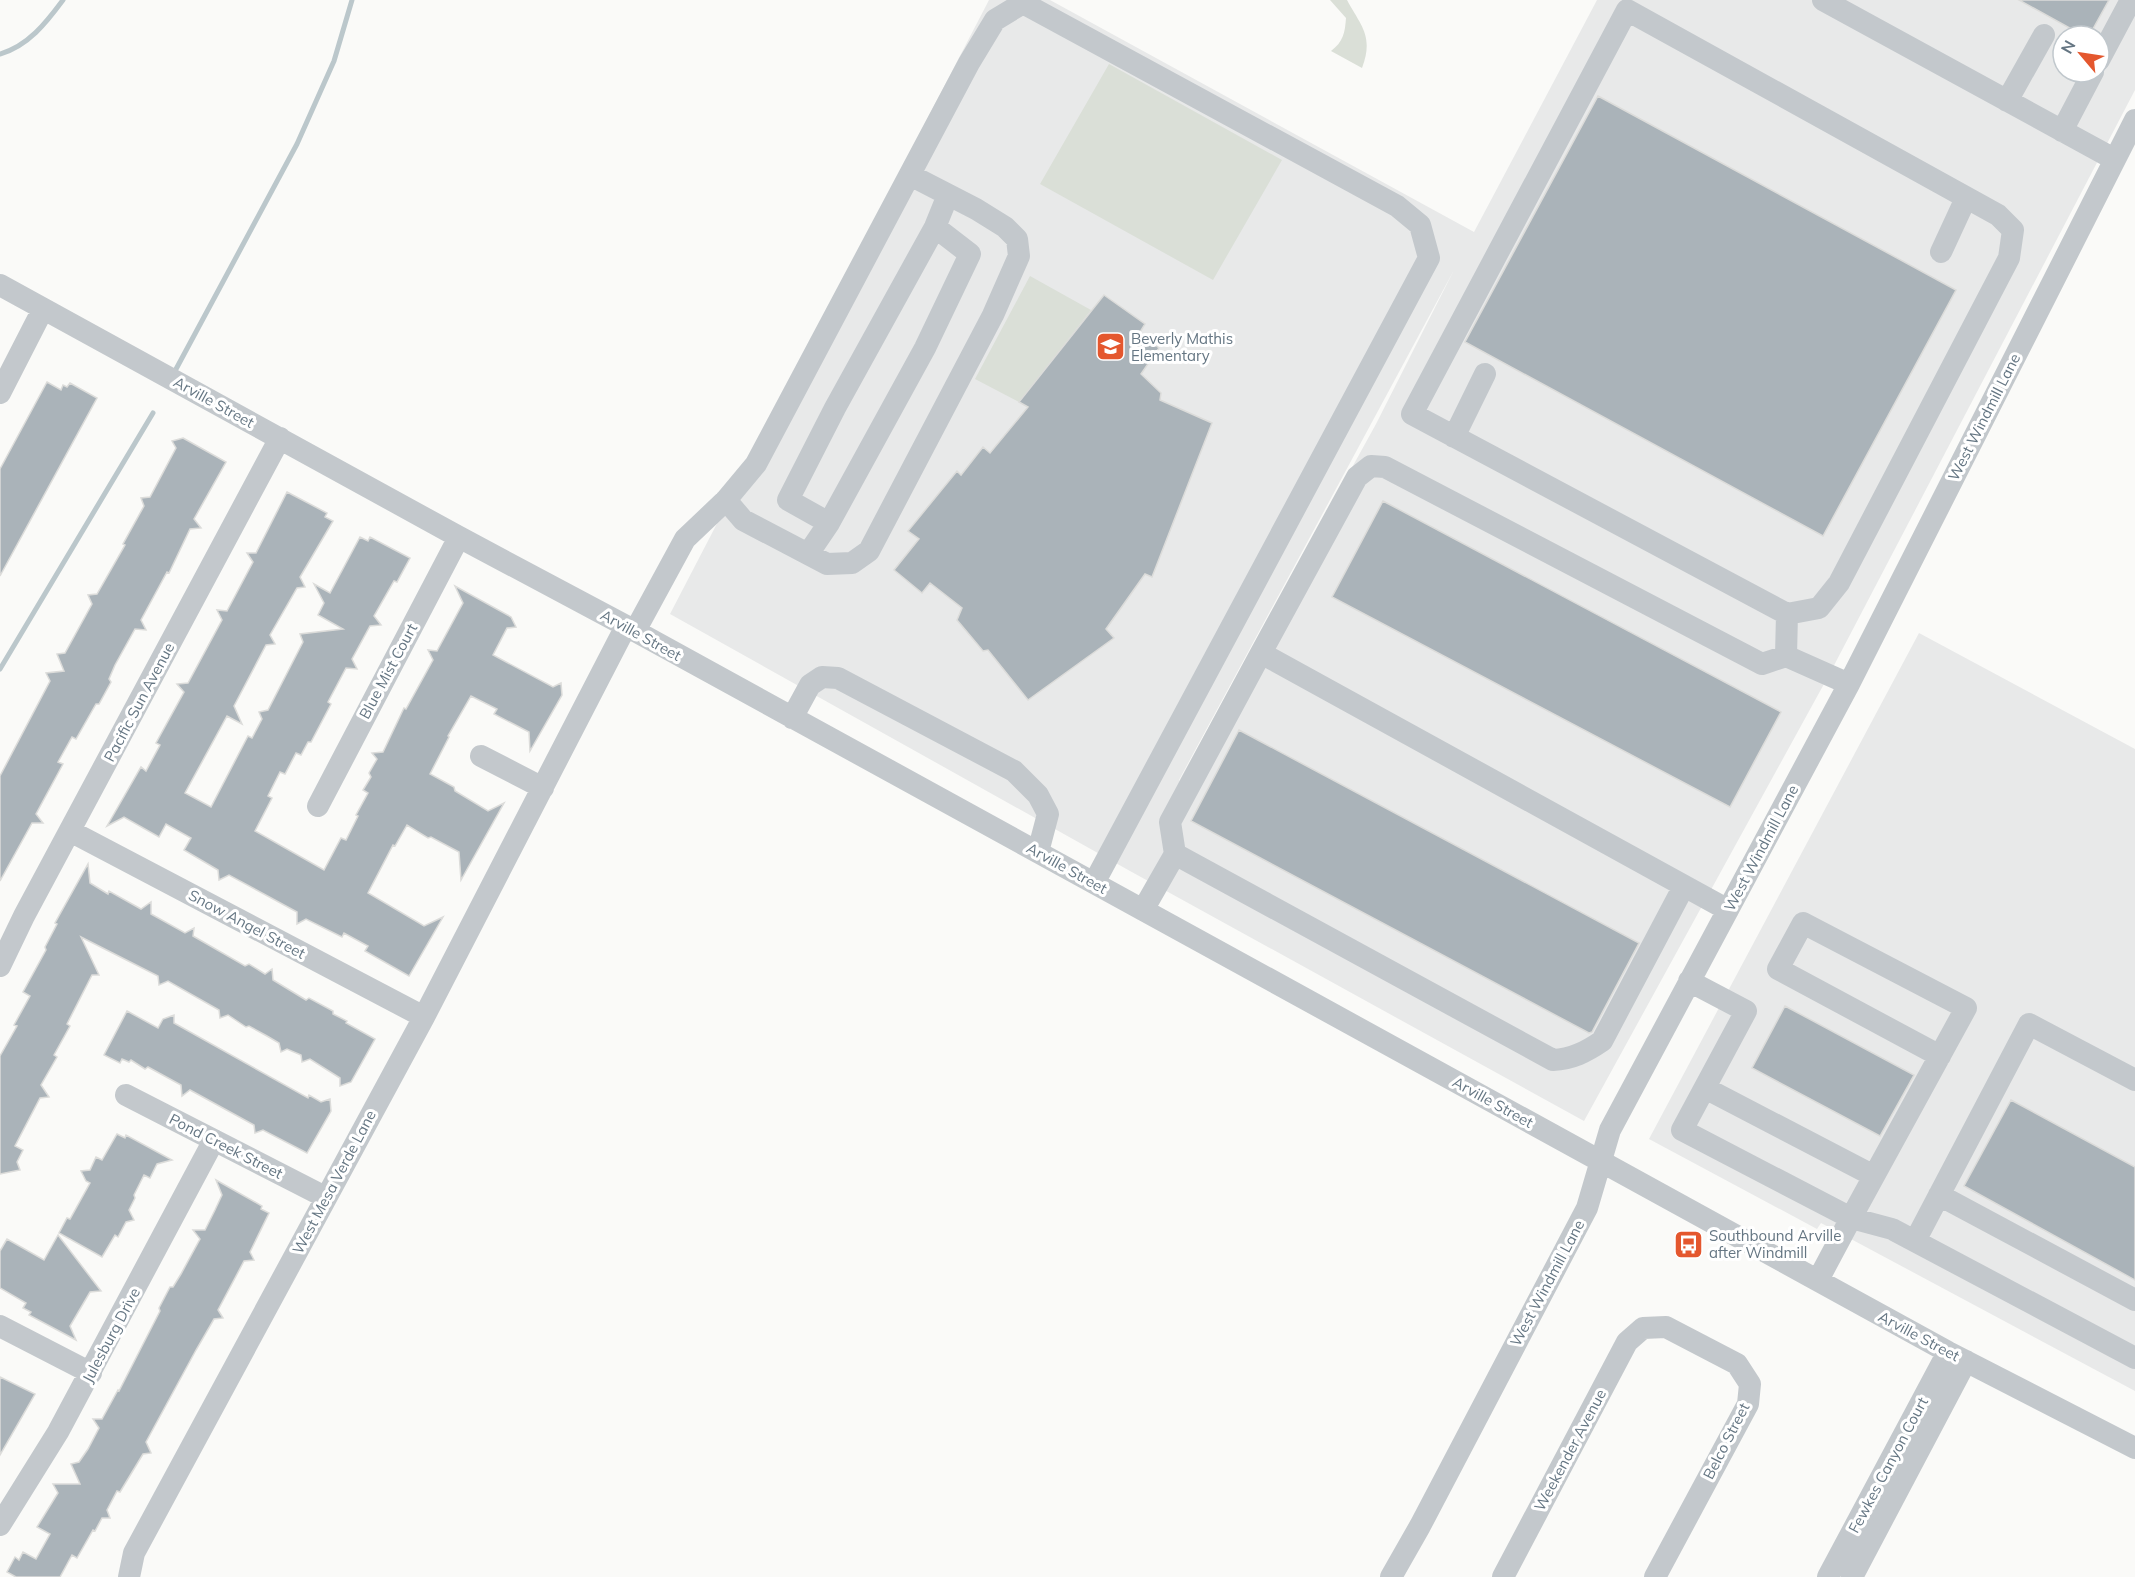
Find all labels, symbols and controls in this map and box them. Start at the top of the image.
north arrow [2051,24,2111,84]
text: N [2056,37,2080,57]
place label: Beverly Mathis Elementary [1131,329,1233,365]
school or university icon: Beverly Mathis Elementary [1094,331,1126,363]
street label: West Windmill Lane [1944,350,2024,484]
street label: Arville Street [170,372,258,432]
street label: Arville Street [597,605,685,665]
street label: Blue Mist Court [355,620,421,722]
street label: Pacific Sun Avenue [100,639,178,765]
street label: West Windmill Lane [1720,782,1802,914]
street label: Arville Street [1023,838,1111,898]
street label: Snow Angel Street [185,885,309,963]
street label: Arville Street [1449,1072,1537,1132]
street label: West Mesa Verde Lane [288,1107,380,1257]
street label: Pond Creek Street [166,1109,286,1183]
street label: West Windmill Lane [1506,1217,1588,1349]
place label: Southbound Arville after Windmill [1709,1226,1841,1262]
bus stop icon: Southbound Arville after Windmill [1672,1228,1704,1260]
street label: Julesburg Drive [78,1284,144,1386]
street label: Arville Street [1875,1307,1963,1365]
street label: Weekender Avenue [1530,1386,1610,1514]
street label: Fewkes Canyon Court [1844,1394,1932,1536]
street label: Belco Street [1699,1400,1753,1482]

